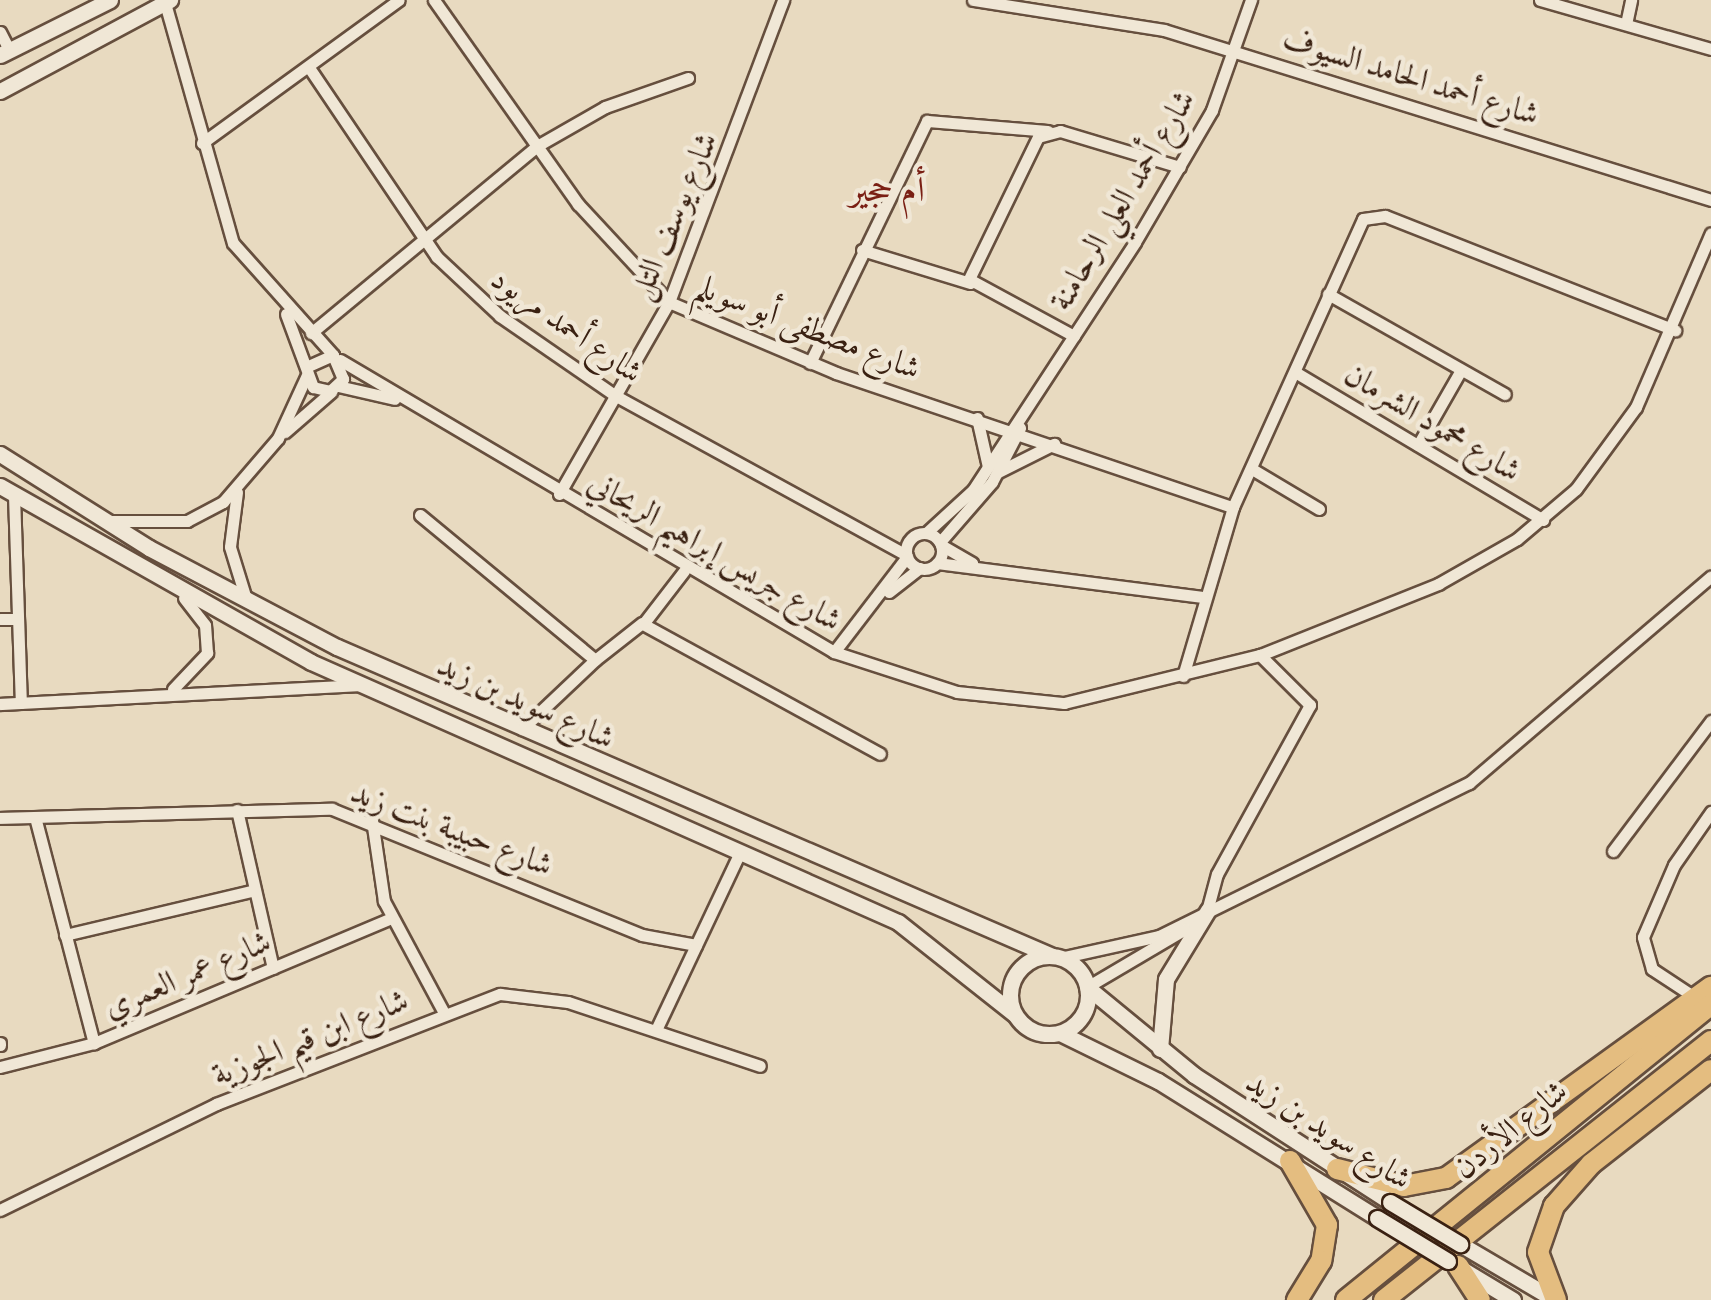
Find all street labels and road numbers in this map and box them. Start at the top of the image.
street label: شارع أحمد الحامد السيوف [1278,19,1544,133]
street label: شارع أحمد العلي الرحامنة [1041,83,1203,317]
street label: شارع يوسف التل [621,127,725,305]
street label: شارع أحمد مريود [484,259,650,391]
street label: شارع مصطفى أبو سويلم [690,266,926,388]
street label: شارع محمود الشرمان [1338,354,1528,490]
street label: شارع جريس إبراهيم الريحاني [581,463,849,639]
street label: شارع سويد بن زيد [432,645,620,757]
street label: شارع حبيبة بنت زيد [346,772,558,884]
street label: شارع عمر العمري [98,922,276,1026]
street label: شارع ابن قيم الجوزية [206,980,414,1094]
street label: شارع سويد بن زيد [1239,1062,1419,1198]
street label: شارع الأردن [1445,1071,1575,1187]

